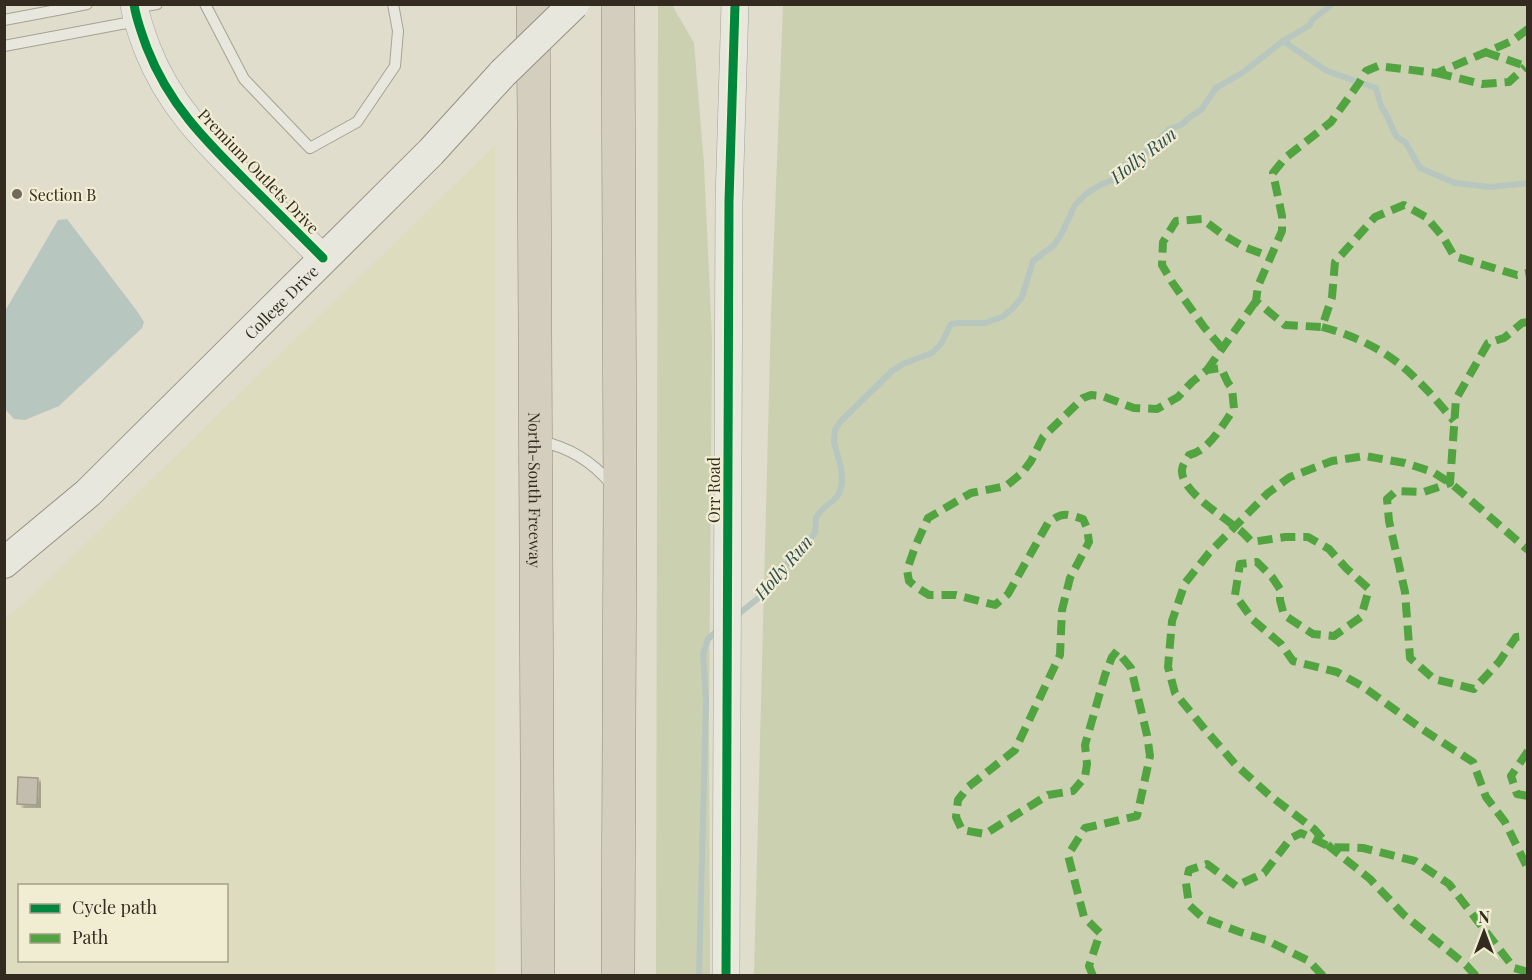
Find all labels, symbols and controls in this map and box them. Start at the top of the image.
street label: Premium Outlets Drive [194,104,324,238]
water label: Holly Run [1104,122,1181,189]
place label: Section B [29,184,96,205]
marker: Section B [10,187,24,201]
street label: College Drive [239,260,322,343]
street label: North-South Freeway [525,412,547,568]
street label: Orr Road [703,457,724,523]
water label: Holly Run [748,530,818,605]
legend [18,884,228,962]
text: Cycle path [72,895,157,919]
north arrow [1454,902,1514,962]
text: N [1478,906,1490,927]
text: Path [72,925,109,949]

